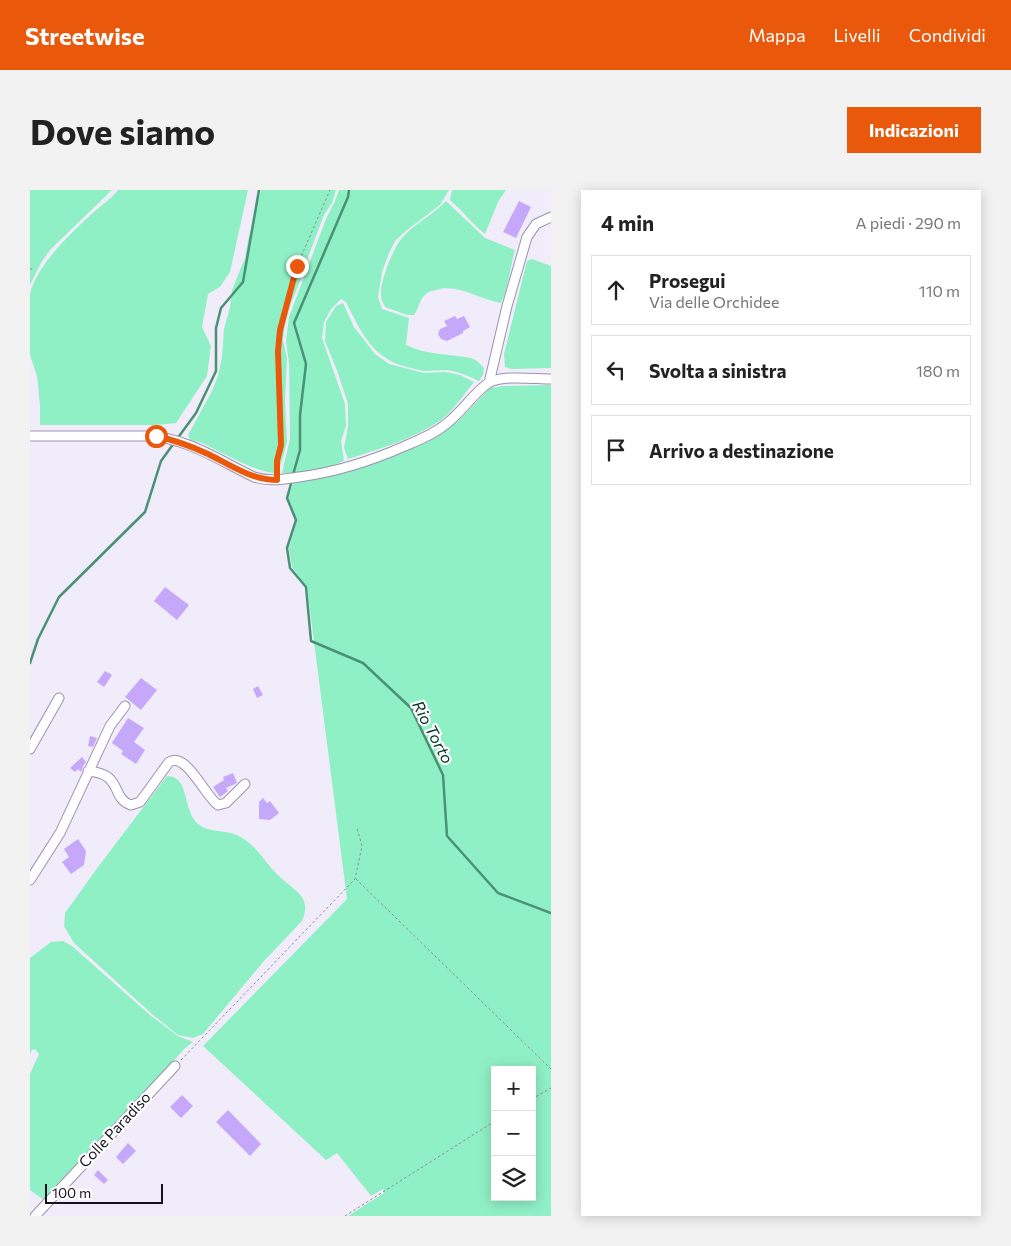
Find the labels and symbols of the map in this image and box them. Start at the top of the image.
route end [286,255,309,278]
route start [145,425,168,448]
water label: Rio Torto [409,697,458,766]
street label: Colle Paradiso [75,1088,154,1171]
scale bar [45,1181,162,1204]

